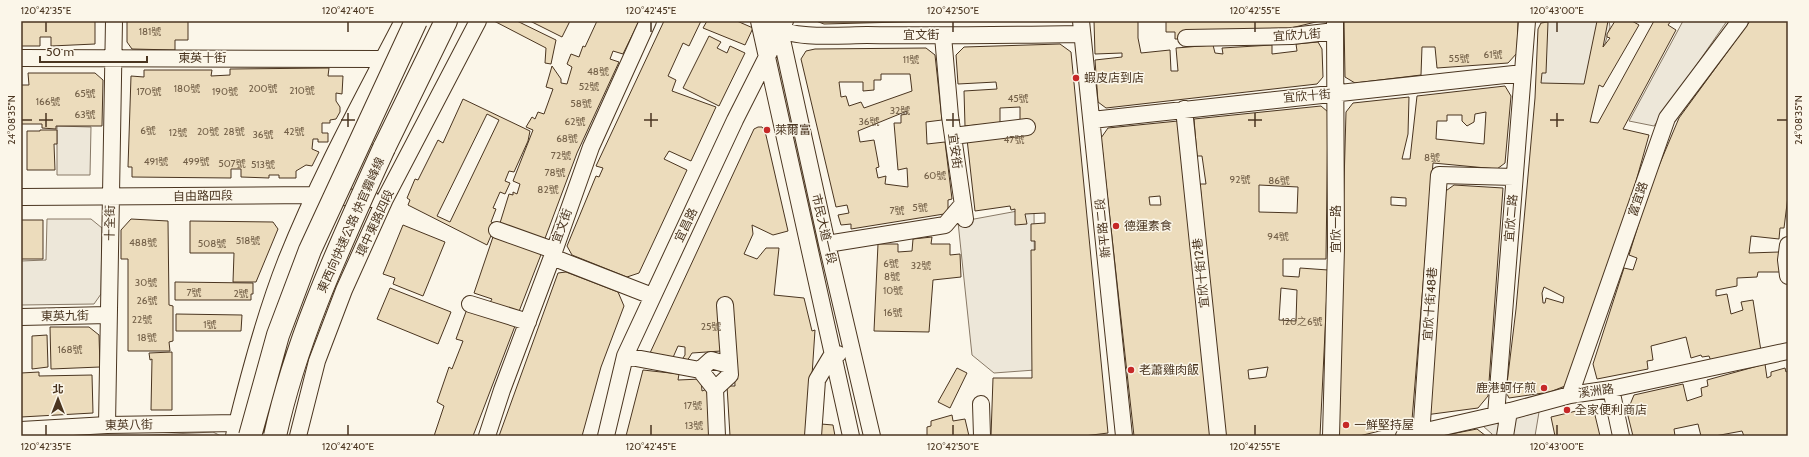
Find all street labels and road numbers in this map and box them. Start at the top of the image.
street label: 宜欣九街 [1272,25,1321,44]
street label: 宜文街 [903,27,939,42]
street label: 東英十街 [178,50,226,65]
street label: 宜欣十街 [1282,86,1332,105]
street label: 宜安街 [946,132,965,170]
street label: 東西向快速公路 快官霧峰線 [314,155,387,295]
street label: 富宜路 [1625,179,1650,218]
street label: 自由路四段 [173,187,233,204]
street label: 環中東路四段 [353,187,397,259]
street label: 市民大道一段 [809,192,840,266]
street label: 宜欣二路 [1501,193,1520,243]
street label: 新平路二段 [1092,197,1113,259]
street label: 十全街 [102,205,117,241]
street label: 宜昌路 [671,205,700,244]
street label: 宜欣一路 [1328,205,1343,253]
street label: 宜文街 [548,206,575,245]
street label: 宜欣十街12巷 [1189,237,1212,309]
street label: 宜欣十街48巷 [1419,266,1440,342]
street label: 東英九街 [41,308,89,323]
street label: 溪洲路 [1577,381,1615,400]
street label: 東英八街 [105,417,153,432]

